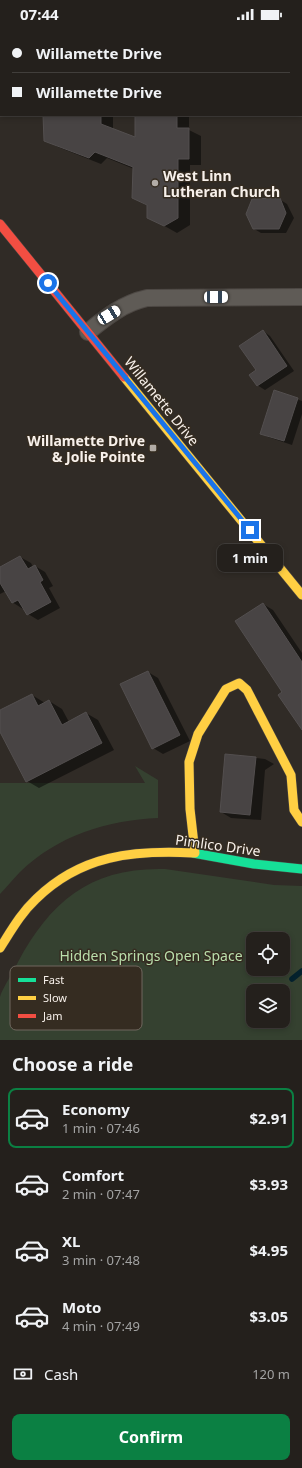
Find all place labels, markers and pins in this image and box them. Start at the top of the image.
place label: West Linn Lutheran Church [163,166,280,201]
marker: West Linn Lutheran Church [150,178,160,188]
place label: Willamette Drive & Jolie Pointe [27,431,145,466]
marker: Willamette Drive & Jolie Pointe [148,443,158,453]

